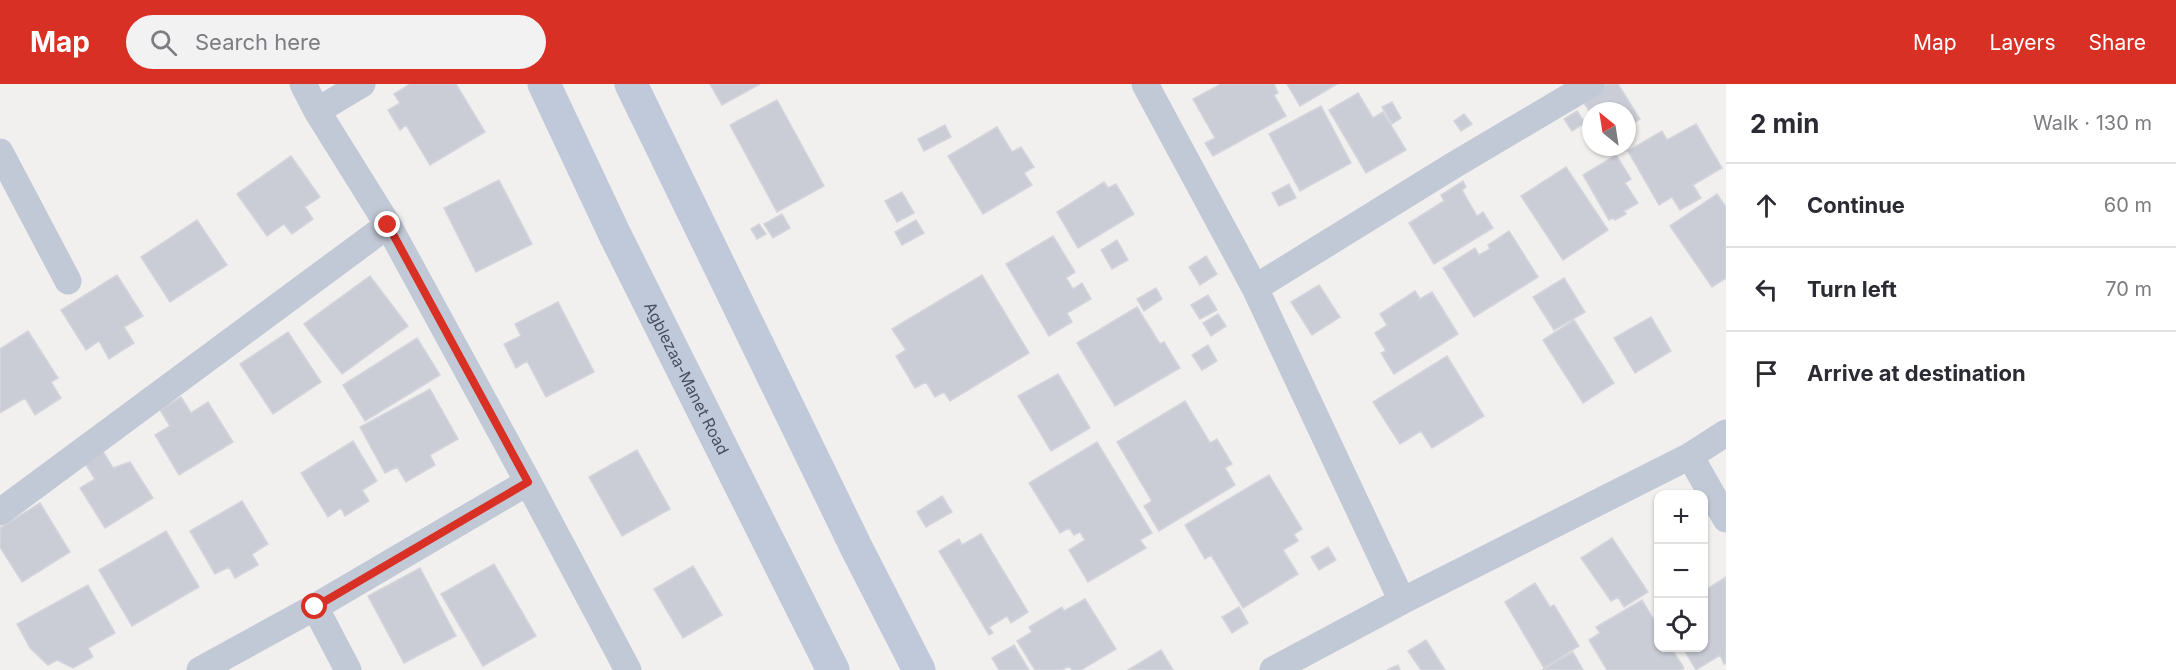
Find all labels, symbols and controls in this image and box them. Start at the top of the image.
search box [126,15,546,69]
text: Map [30,25,90,59]
icon: search [147,26,180,59]
text: Search here [195,29,321,55]
text: Map [1913,30,1957,55]
text: Layers [1990,30,2056,55]
text: Share [2089,30,2146,55]
north arrow [1582,102,1636,156]
text: 2 min [1750,108,1820,139]
text: Walk · 130 m [2033,111,2152,135]
icon: ahead [1750,189,1783,222]
text: Continue [1807,192,1905,218]
text: 60 m [2104,193,2152,217]
route end [374,211,400,237]
icon: left [1750,273,1783,306]
text: Turn left [1807,276,1897,302]
text: 70 m [2105,277,2152,301]
street label: Agblezaa-Manet Road [640,298,733,458]
icon: arrive [1750,357,1783,390]
text: Arrive at destination [1807,360,2026,386]
map controls [1654,490,1708,652]
button: + [1654,490,1708,544]
button: − [1654,544,1708,598]
route start [301,593,327,619]
button: locate [1654,598,1708,652]

